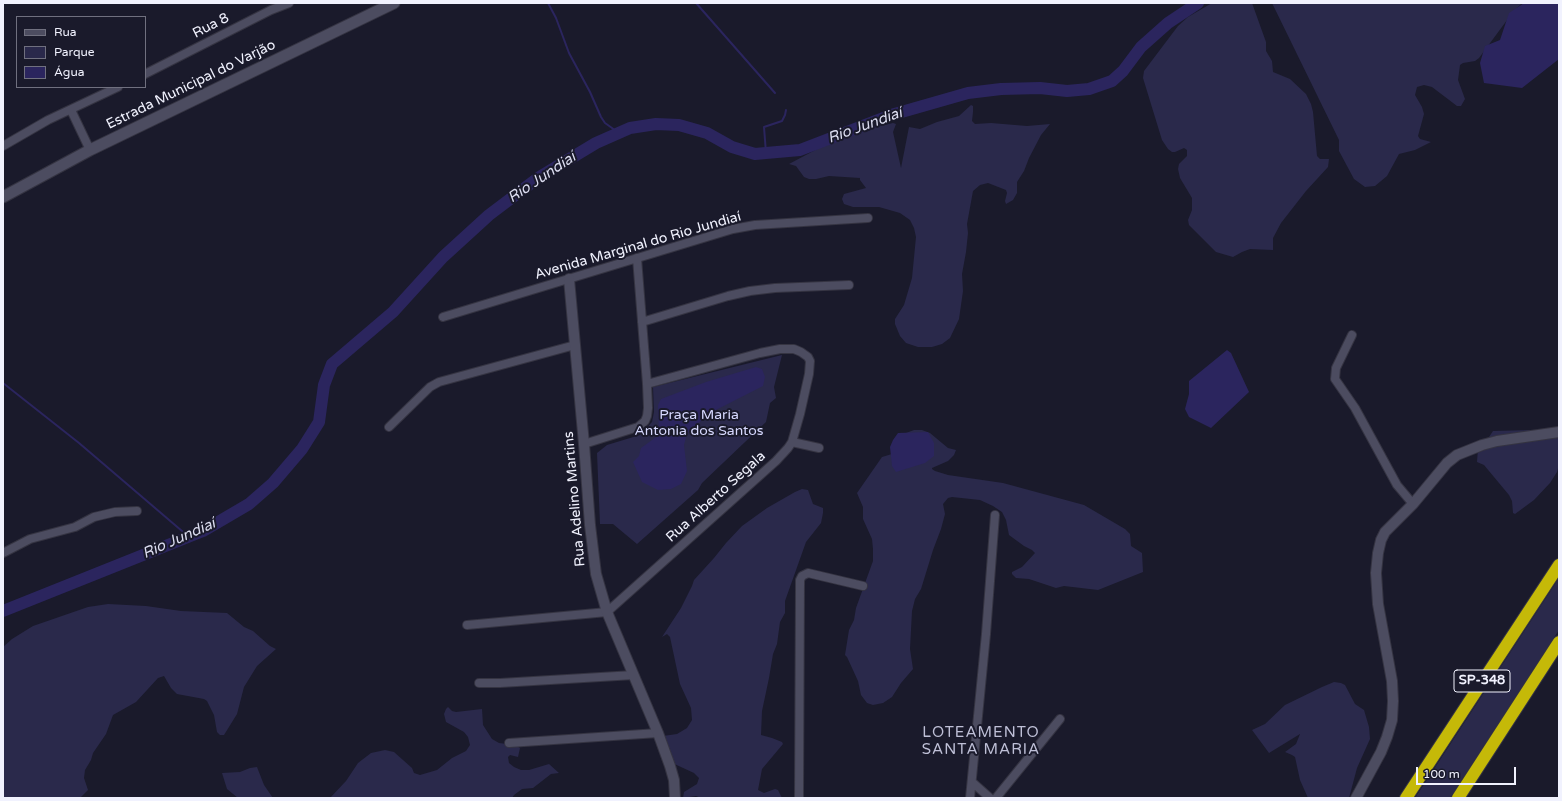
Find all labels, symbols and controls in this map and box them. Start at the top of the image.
street label: Rua 8 [190,10,232,42]
legend [16,16,146,88]
text: Rua [54,25,77,39]
street label: Estrada Municipal do Varjão [104,37,278,133]
text: Parque [54,45,95,59]
text: Água [54,65,84,79]
water label: Rio Jundiaí [825,104,905,148]
water label: Rio Jundiaí [505,149,579,207]
street label: Avenida Marginal do Rio Jundiaí [533,208,743,284]
park label: Praça Maria Antonia dos Santos [634,407,764,440]
street label: Rua Adelino Martins [561,431,589,567]
street label: Rua Alberto Segala [663,448,769,546]
water label: Rio Jundiaí [140,515,218,563]
road number: SP-348 [1454,670,1510,692]
district label: LOTEAMENTO SANTA MARIA [922,724,1040,759]
scale bar [1418,759,1518,785]
text: 100 m [1423,767,1460,781]

